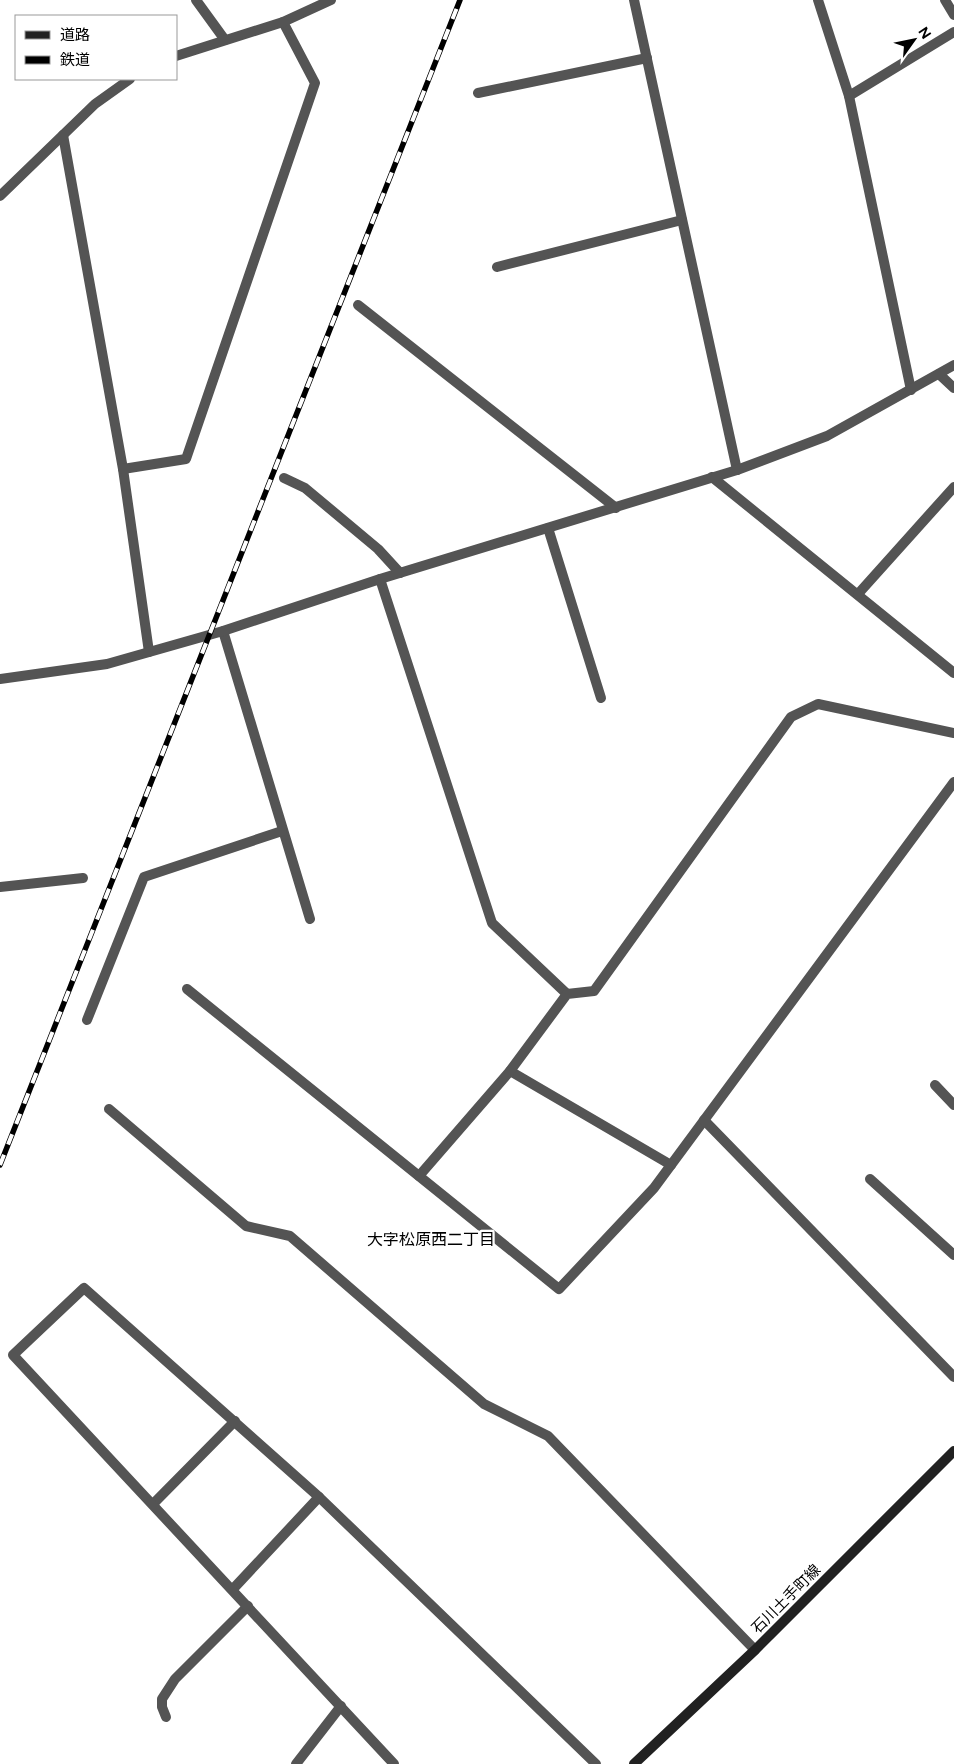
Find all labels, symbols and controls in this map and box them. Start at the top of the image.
legend [15,15,178,80]
north arrow [889,15,939,65]
text: N [914,24,935,42]
text: 道路 [60,26,90,44]
text: 鉄道 [60,51,90,69]
district label: 大字松原西二丁目 [367,1230,495,1249]
street label: 石川土手町線 [748,1561,824,1637]

